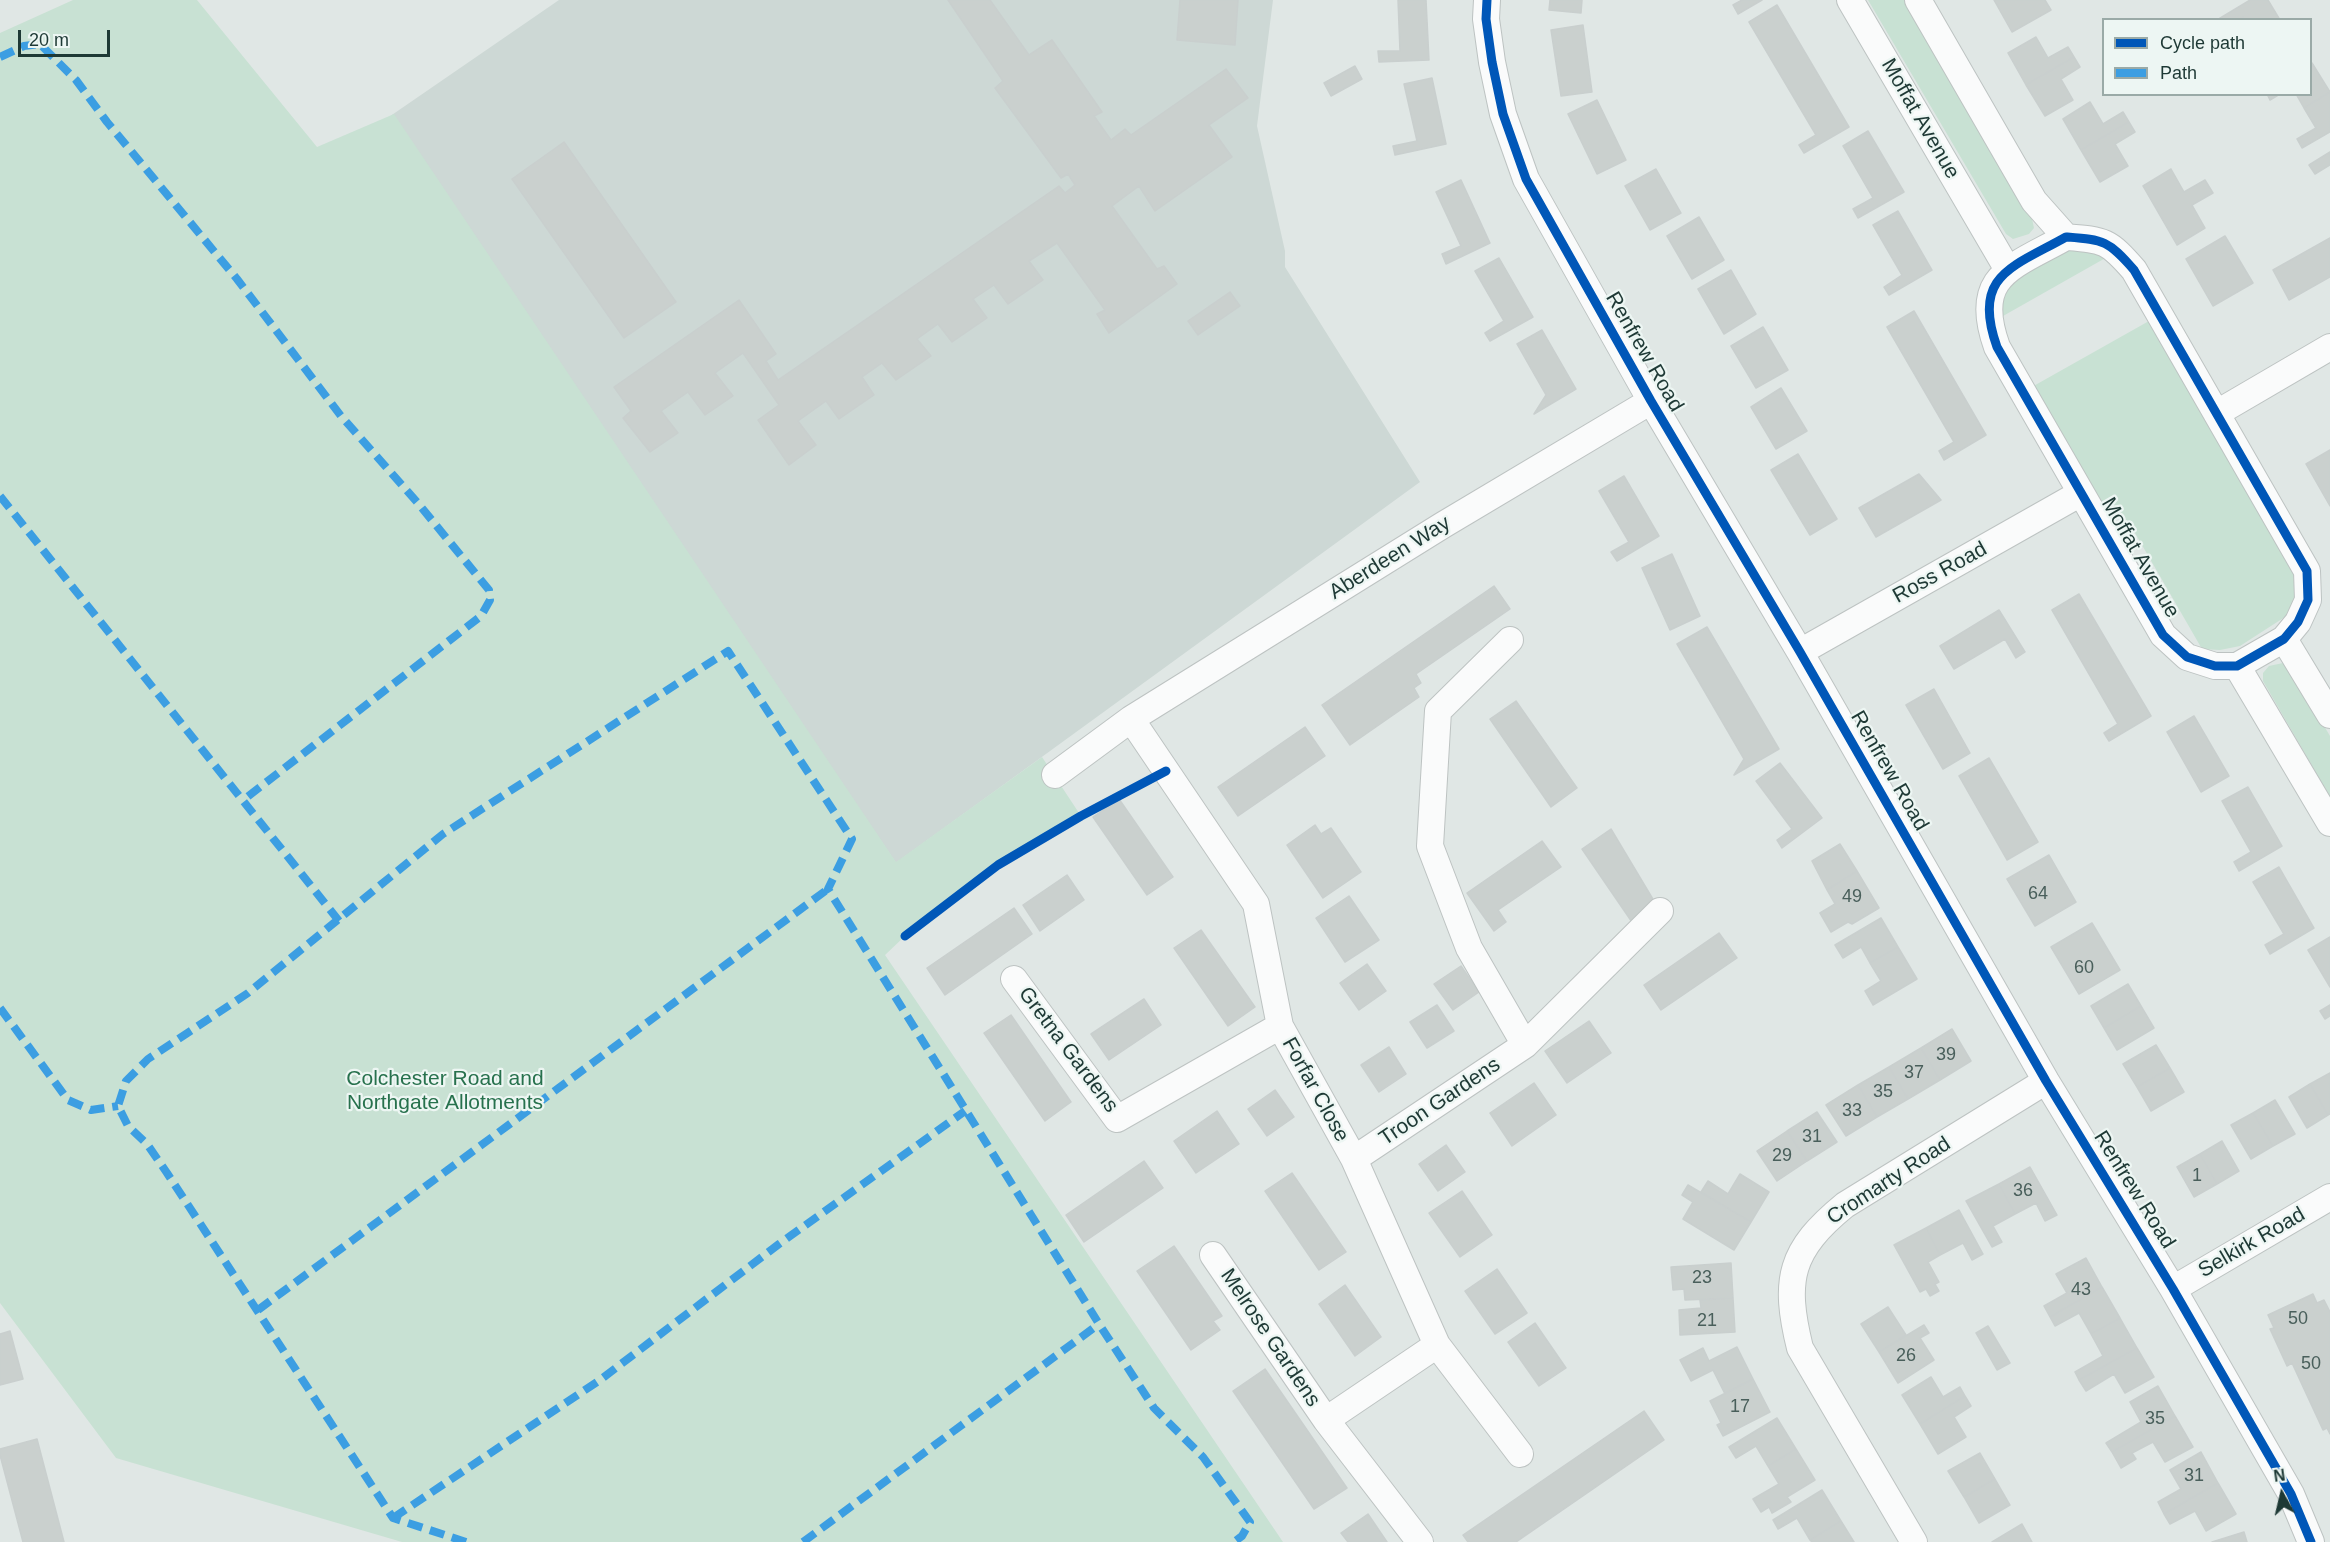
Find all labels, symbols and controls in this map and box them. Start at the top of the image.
scale bar [21,18,112,56]
legend [2102,18,2312,96]
text: 20 m [29,30,69,50]
text: Cycle path [2160,33,2245,53]
street label: Moffat Avenue [1875,54,1965,184]
text: Path [2160,63,2197,83]
street label: Renfrew Road [1600,288,1688,416]
street label: Moffat Avenue [2095,493,2185,623]
street label: Aberdeen Way [1325,511,1455,605]
street label: Ross Road [1888,537,1992,609]
street label: Renfrew Road [1845,707,1933,835]
house number: 64 [2028,883,2048,905]
house number: 49 [1842,886,1862,908]
house number: 60 [2074,957,2094,979]
street label: Gretna Gardens [1013,982,1123,1118]
street label: Forfar Close [1276,1033,1354,1147]
house number: 39 [1936,1044,1956,1066]
street label: Troon Gardens [1375,1052,1505,1152]
house number: 37 [1904,1062,1924,1084]
park label: Colchester Road and Northgate Allotments [346,1066,544,1116]
house number: 35 [1873,1081,1893,1103]
house number: 33 [1842,1100,1862,1122]
house number: 31 [1802,1126,1822,1148]
street label: Renfrew Road [2088,1126,2180,1254]
street label: Cromarty Road [1822,1132,1956,1230]
house number: 29 [1772,1145,1792,1167]
house number: 1 [2192,1165,2202,1187]
house number: 36 [2013,1180,2033,1202]
street label: Selkirk Road [2194,1202,2310,1284]
street label: Melrose Gardens [1215,1264,1325,1412]
house number: 23 [1692,1267,1712,1289]
house number: 43 [2071,1279,2091,1301]
house number: 50 [2288,1308,2308,1330]
house number: 21 [1697,1310,1717,1332]
house number: 26 [1896,1345,1916,1367]
house number: 50 [2301,1353,2321,1375]
house number: 17 [1730,1396,1750,1418]
house number: 35 [2145,1408,2165,1430]
north arrow [2252,1464,2312,1524]
house number: 31 [2184,1465,2204,1487]
text: N [2273,1466,2286,1485]

